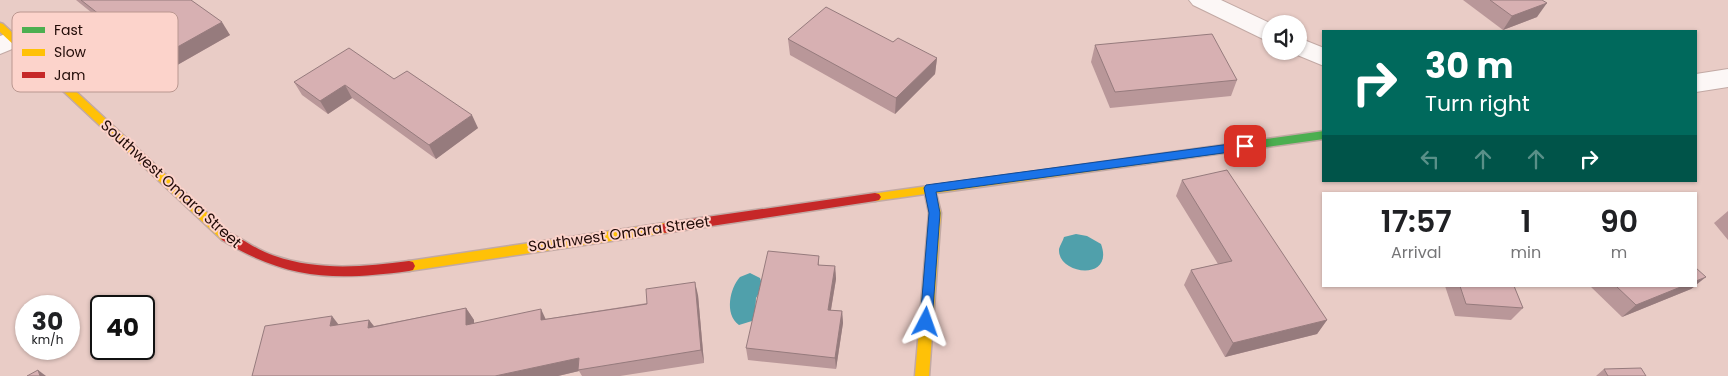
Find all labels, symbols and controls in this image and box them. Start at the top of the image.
legend [12,12,178,92]
map controls [1262,15,1307,60]
button: sound [1262,15,1307,60]
text: Fast [54,20,83,40]
text: 30 m [1425,41,1513,90]
text: Slow [54,42,87,62]
icon: right [1342,50,1407,115]
text: Jam [54,65,85,85]
text: Turn right [1425,88,1530,119]
street label: Southwest Omara Street [96,115,246,253]
pin [1224,125,1266,167]
icon: arrive [1231,132,1259,160]
icon: left [1416,145,1444,173]
icon: ahead [1469,145,1497,173]
icon: ahead [1522,145,1550,173]
icon: right [1575,145,1603,173]
text: 17:57 [1381,200,1452,243]
text: 1 [1520,200,1531,243]
text: 90 [1600,200,1638,243]
street label: Southwest Omara Street [527,210,711,257]
text: Arrival [1391,241,1441,264]
text: min [1511,241,1541,264]
text: m [1611,241,1627,264]
speed limit sign: 40 [90,295,155,360]
position arrow [899,295,951,347]
text: 30 [32,304,63,339]
text: km/h [32,331,63,348]

